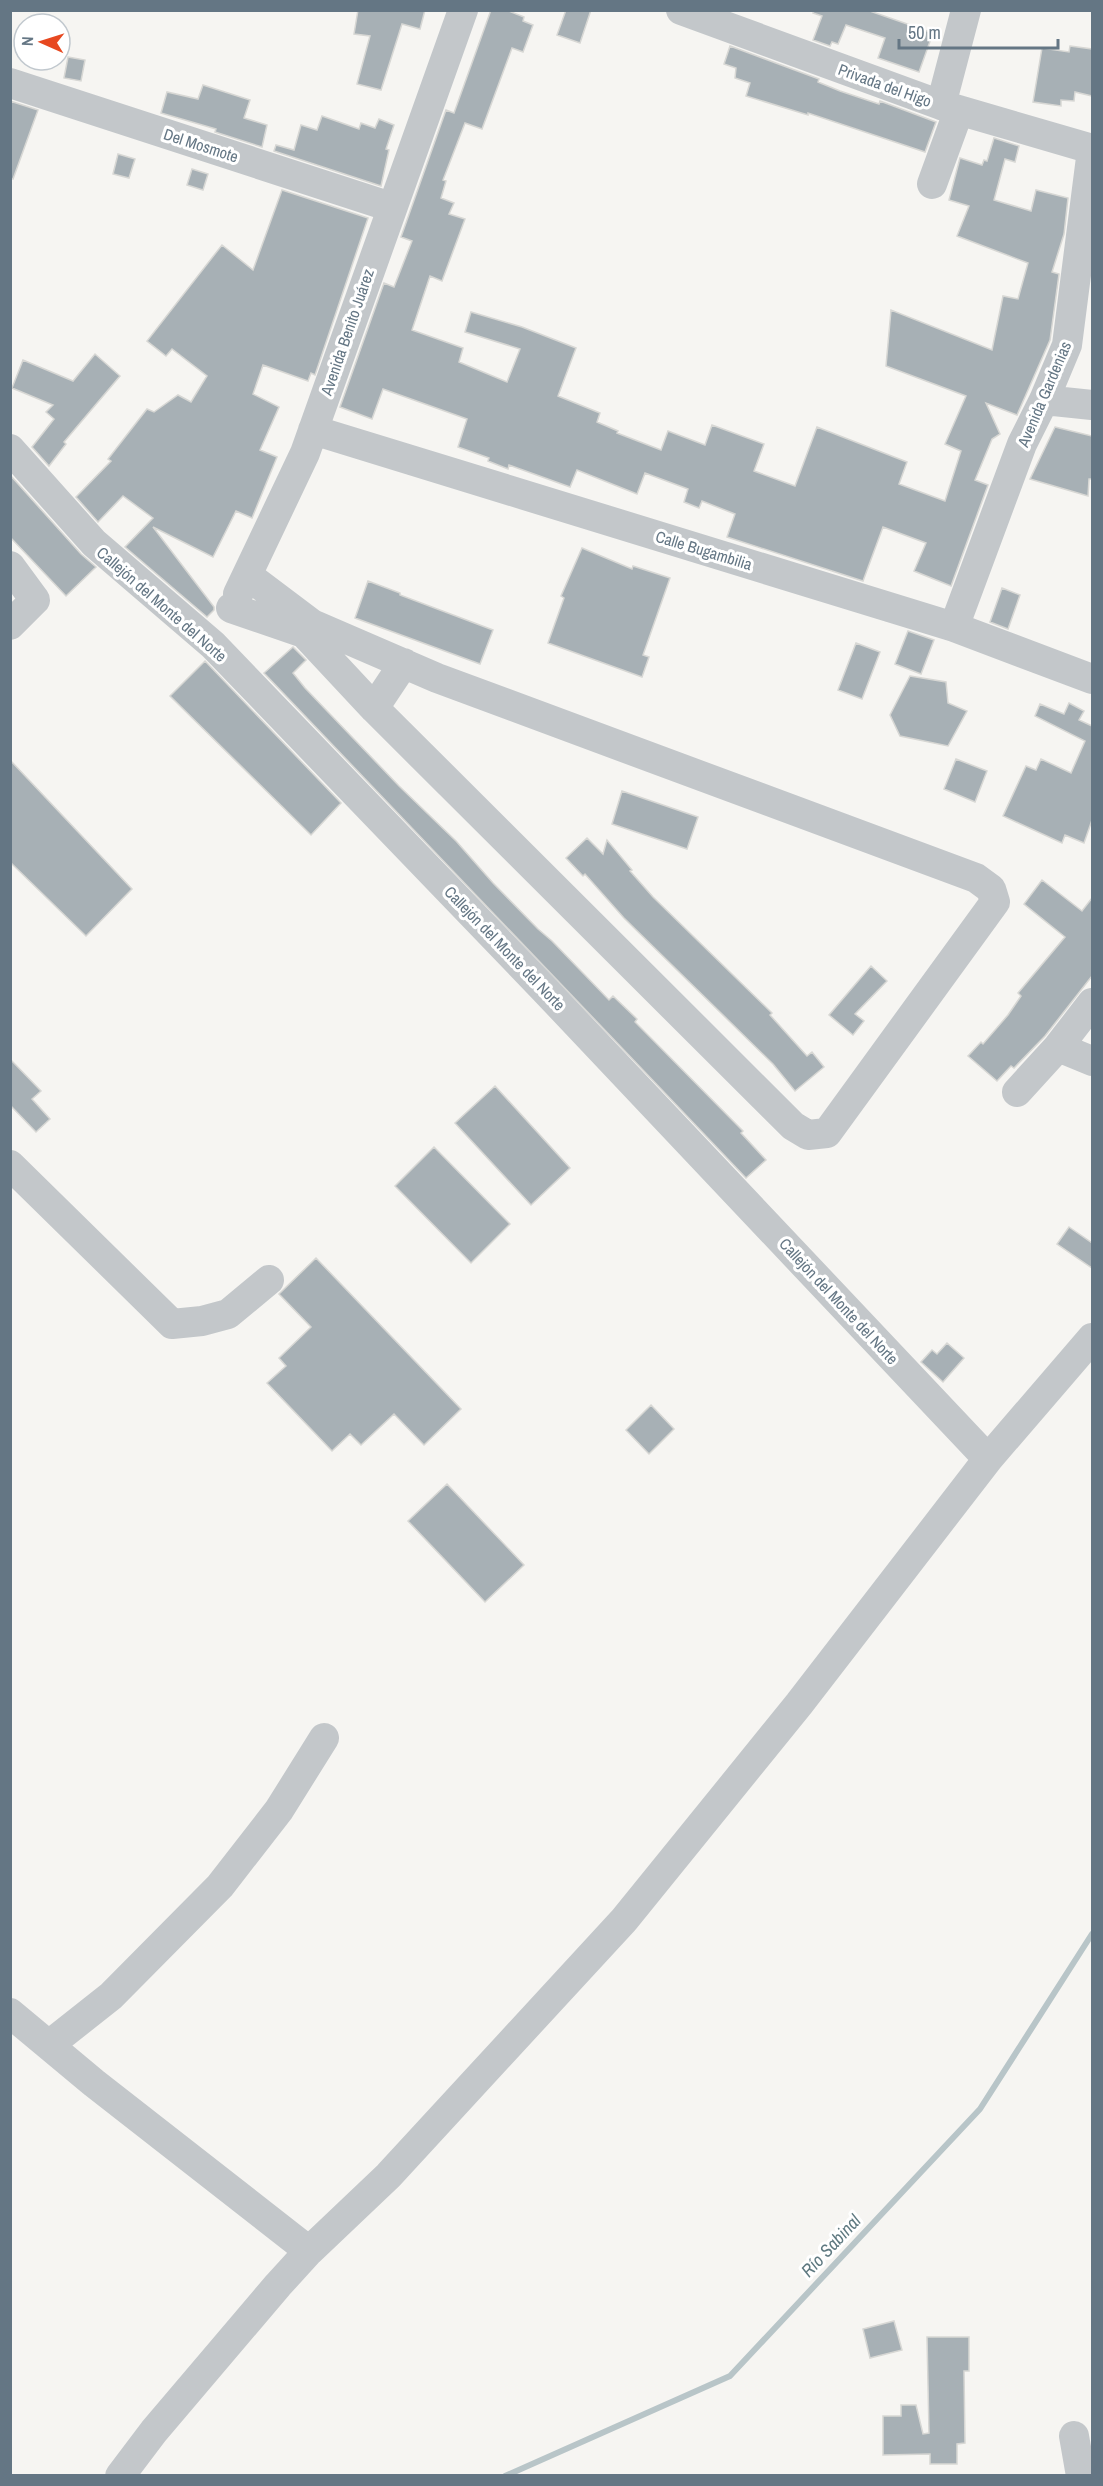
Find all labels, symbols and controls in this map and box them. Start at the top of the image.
north arrow [12,12,72,72]
scale bar [899,12,1058,50]
text: 50 m [908,20,941,45]
text: N [16,36,38,47]
street label: Privada del Higo [835,58,935,112]
street label: Del Mosmote [161,123,241,167]
street label: Avenida Benito Juárez [315,265,379,399]
street label: Avenida Gardenias [1011,338,1076,451]
street label: Calle Bugambilia [653,525,756,575]
street label: Callejón del Monte del Norte [92,541,232,667]
street label: Callejón del Monte del Norte [440,881,570,1015]
street label: Callejón del Monte del Norte [775,1233,903,1369]
water label: Río Sabinal [795,2208,867,2282]

